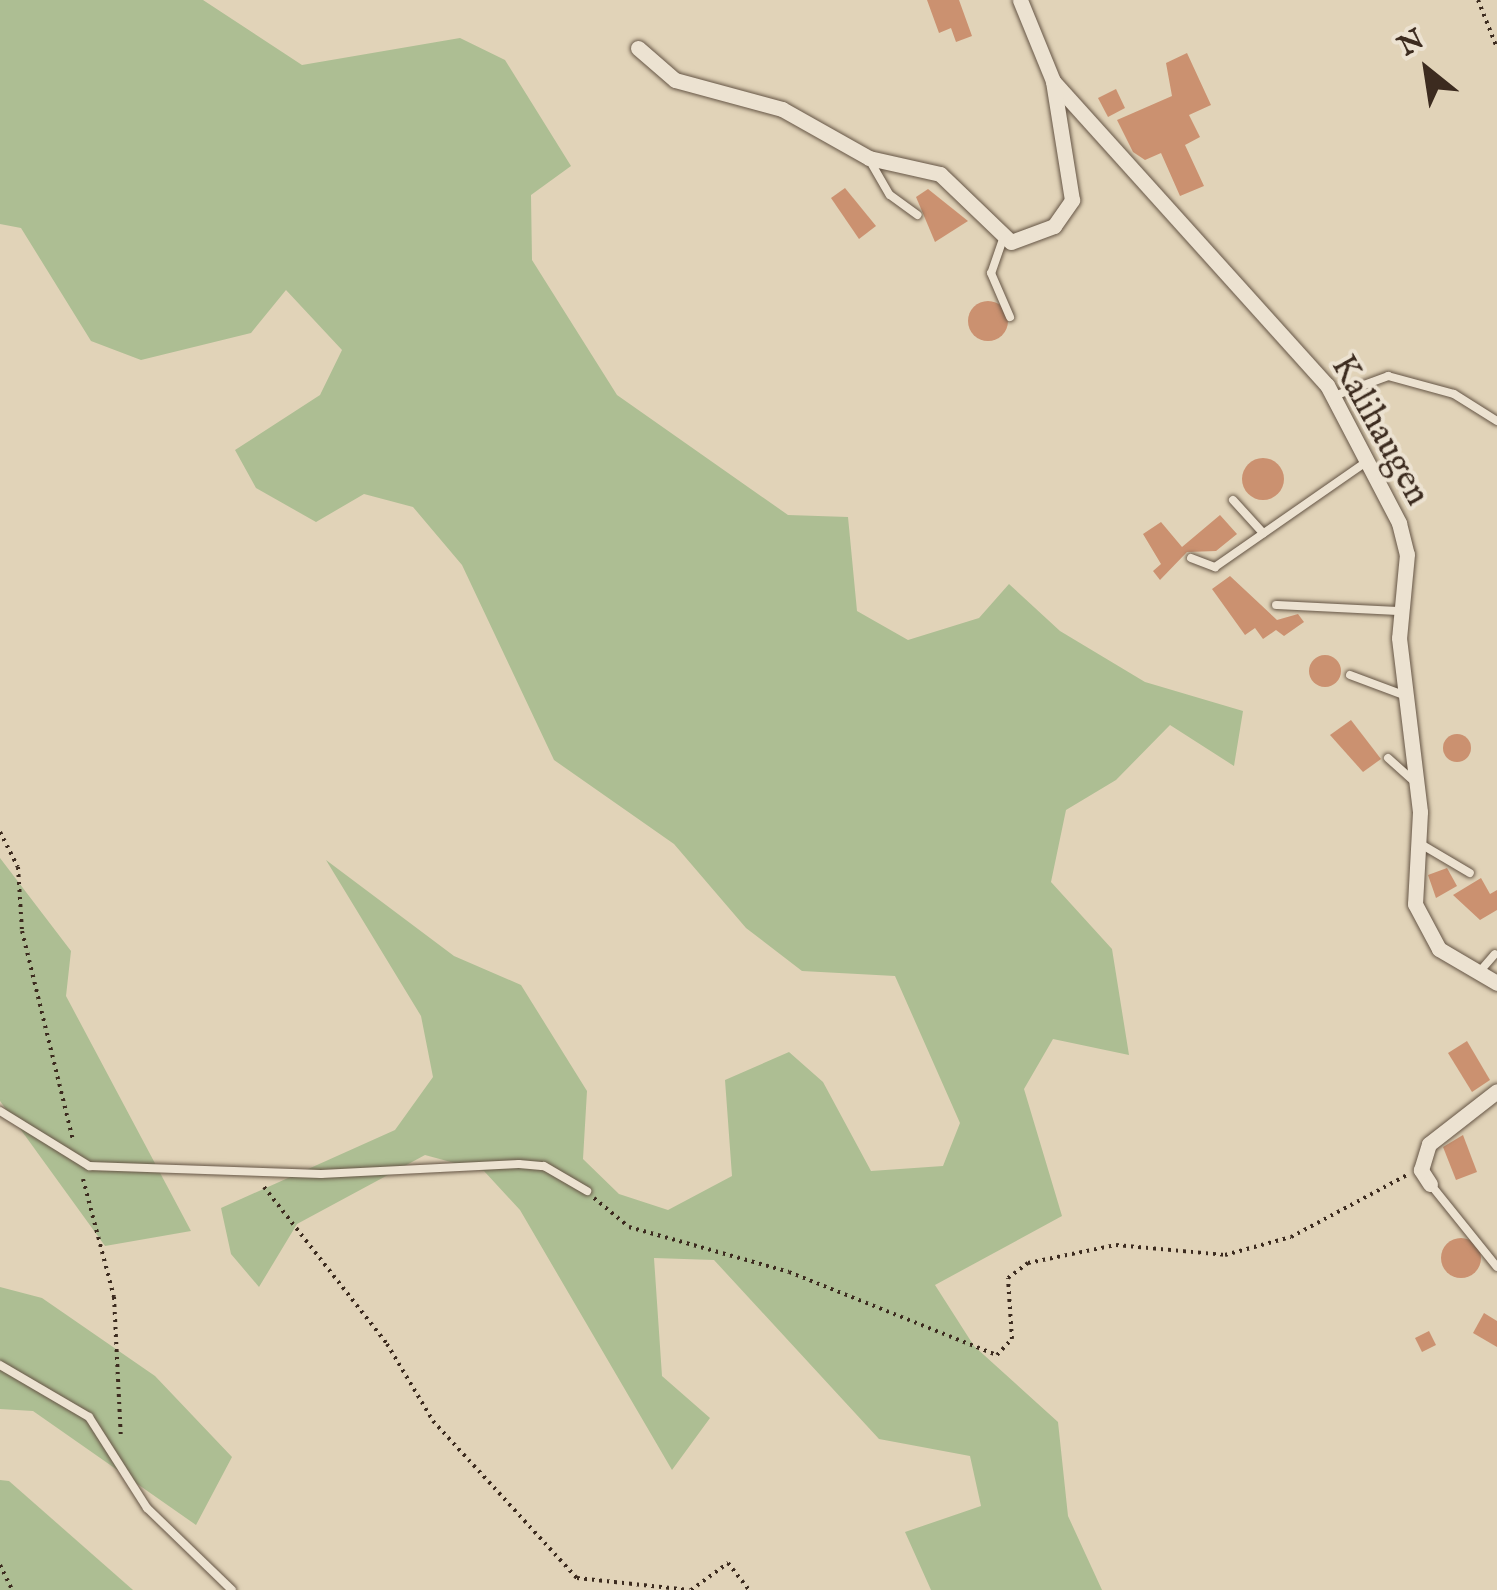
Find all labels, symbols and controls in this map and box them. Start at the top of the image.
north arrow [1377,20,1477,120]
text: N [1392,22,1431,65]
street label: Kalihaugen [1321,349,1437,513]

